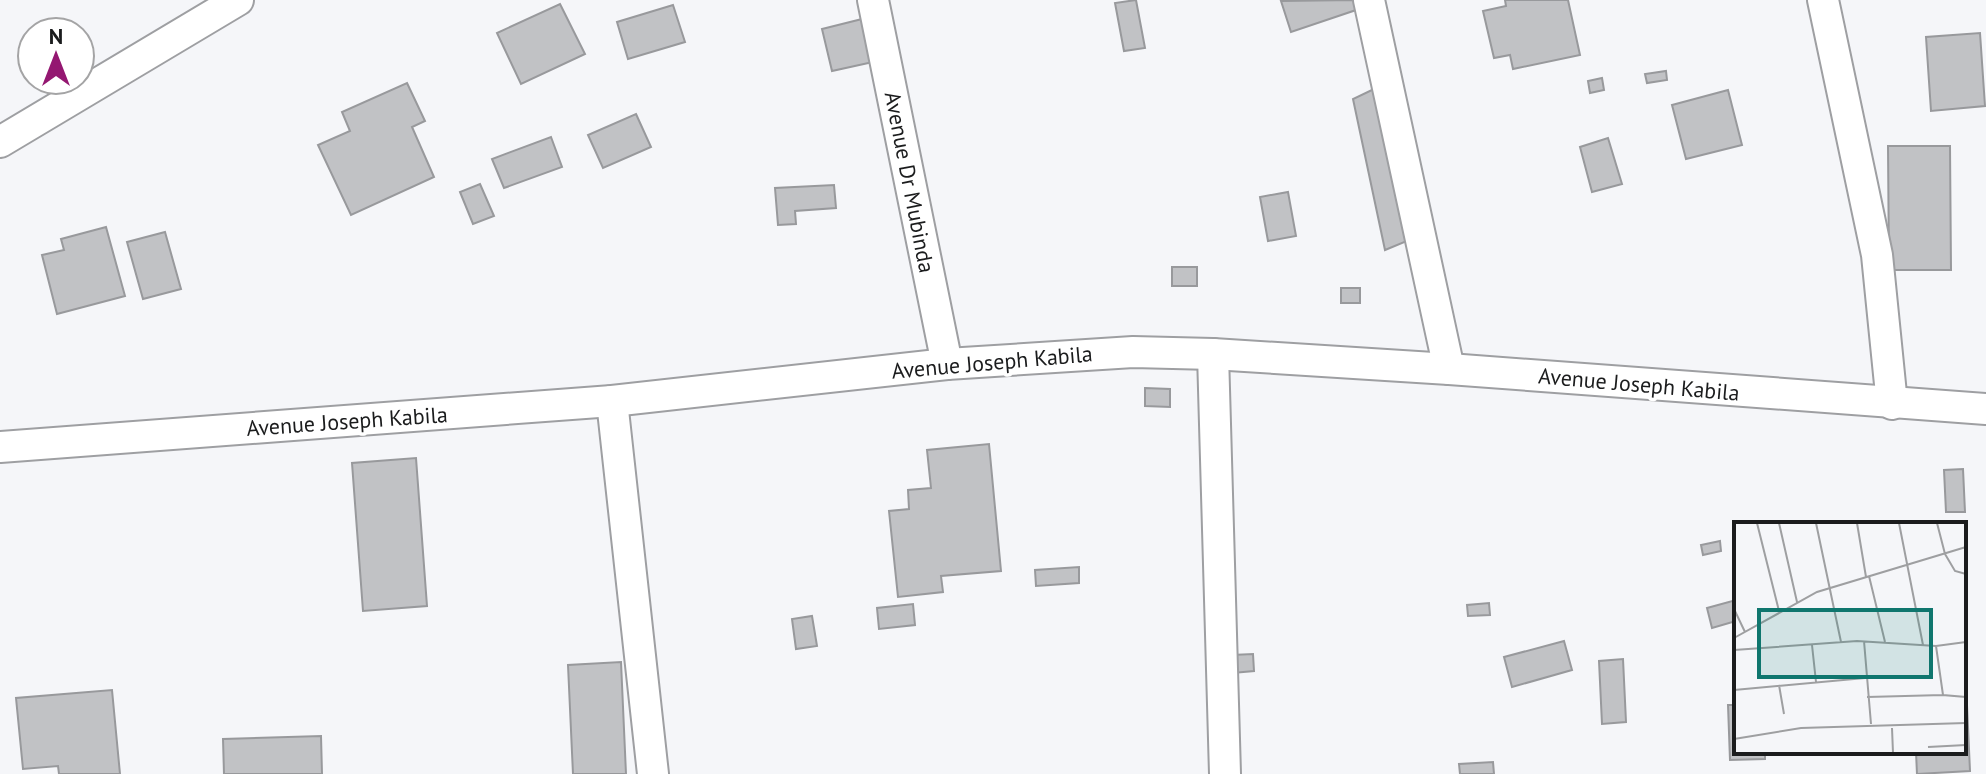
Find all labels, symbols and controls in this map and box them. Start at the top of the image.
north arrow [16,16,96,96]
text: N [49,22,63,50]
street label: Avenue Dr Mubinda [879,89,941,275]
street label: Avenue Joseph Kabila [890,339,1094,385]
street label: Avenue Joseph Kabila [1537,361,1741,407]
street label: Avenue Joseph Kabila [245,400,449,442]
inset map [1734,522,1966,754]

